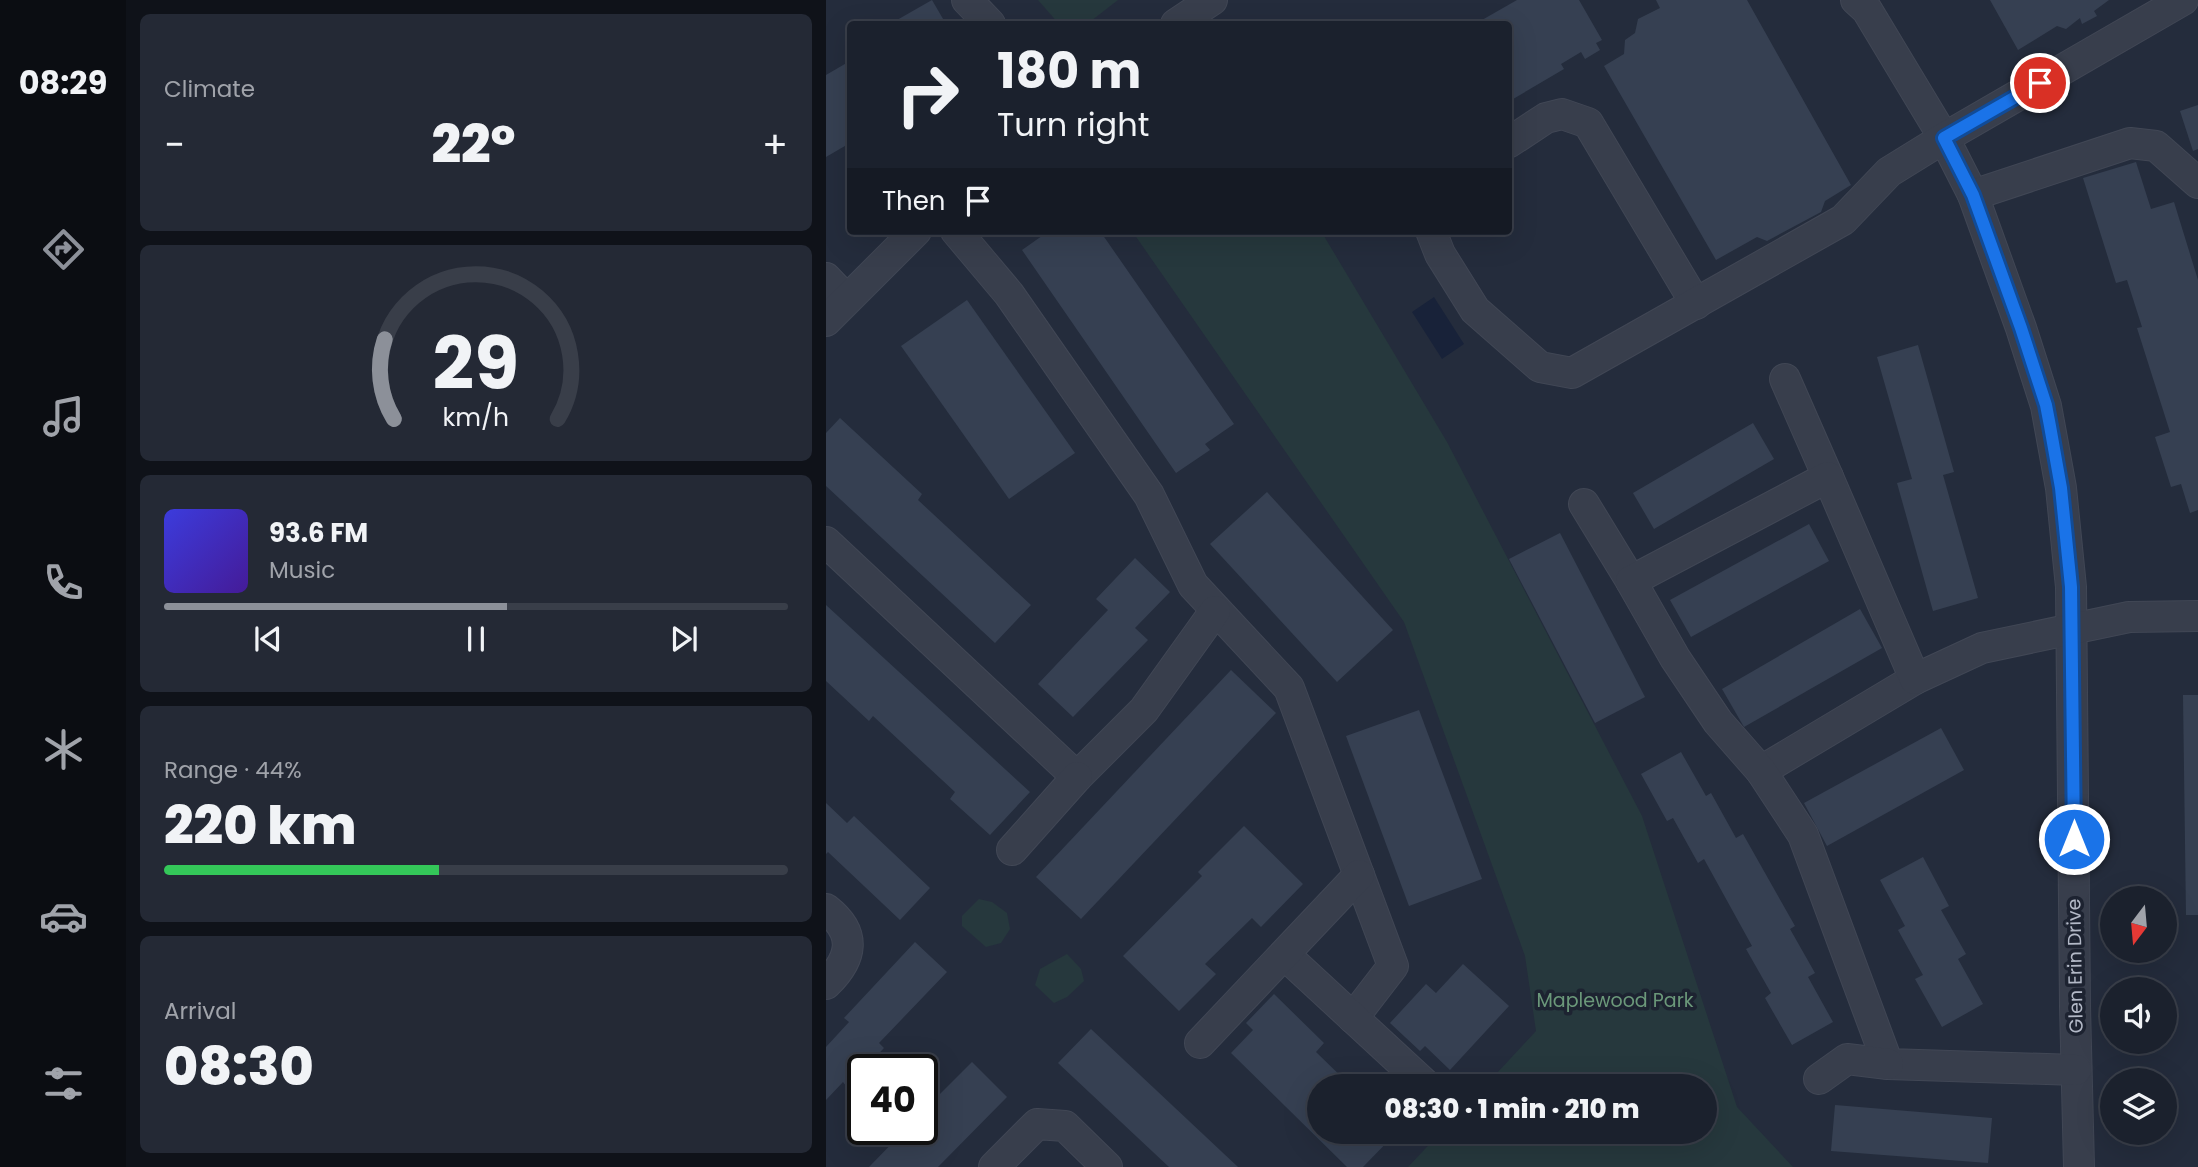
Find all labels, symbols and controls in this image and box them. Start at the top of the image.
text: 180 m [997,37,1141,105]
icon: right [882,49,973,140]
pin [2010,53,2070,113]
text: 08:29 [19,60,107,105]
icon: arrive [2021,64,2059,102]
text: Climate [164,73,255,105]
text: Turn right [997,102,1149,147]
text: 22° [431,108,516,181]
text: − [164,118,185,171]
text: + [762,118,788,171]
icon: arrive [959,182,997,220]
text: Then [882,183,945,219]
icon: directions [39,225,88,274]
text: 29 [433,313,519,414]
icon: music [39,392,88,441]
text: km/h [443,400,509,435]
text: 93.6 FM [269,515,368,551]
text: Music [269,554,335,586]
icon: phone [39,558,88,607]
icon: previous [249,620,287,658]
icon: pause [457,620,495,658]
icon: next [665,620,703,658]
icon: climate [39,725,88,774]
text: Range · 44% [164,754,302,786]
text: 220 km [164,789,356,862]
position arrow [2037,802,2111,876]
north arrow [2100,886,2177,962]
map controls [2100,886,2177,1145]
icon: car [39,892,88,941]
street label: Glen Erin Drive [2060,898,2090,1034]
button: sound [2100,977,2177,1054]
park label: Maplewood Park [1536,987,1694,1014]
text: Arrival [164,995,236,1027]
text: 08:30 [164,1030,314,1103]
speed limit sign: 40 [847,1054,938,1145]
icon: filters [39,1059,88,1108]
button: layers [2100,1068,2177,1145]
text: 08:30 · 1 min · 210 m [1385,1091,1639,1127]

